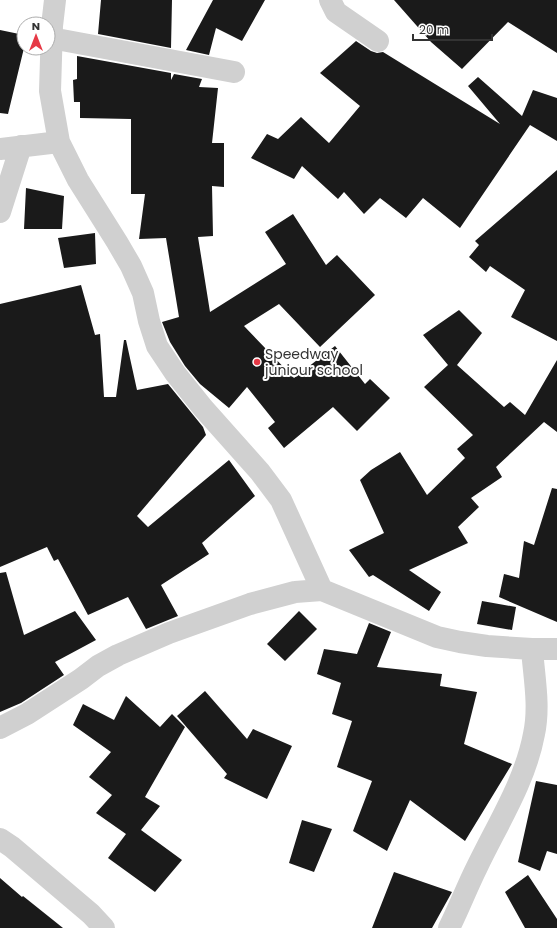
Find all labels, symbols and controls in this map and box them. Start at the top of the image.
north arrow [16,16,56,56]
scale bar [413,16,492,42]
text: N [32,18,40,34]
text: 20 m [419,21,449,38]
place label: Speedway juniour school [264,344,363,380]
marker: Speedway juniour school [252,357,262,367]

